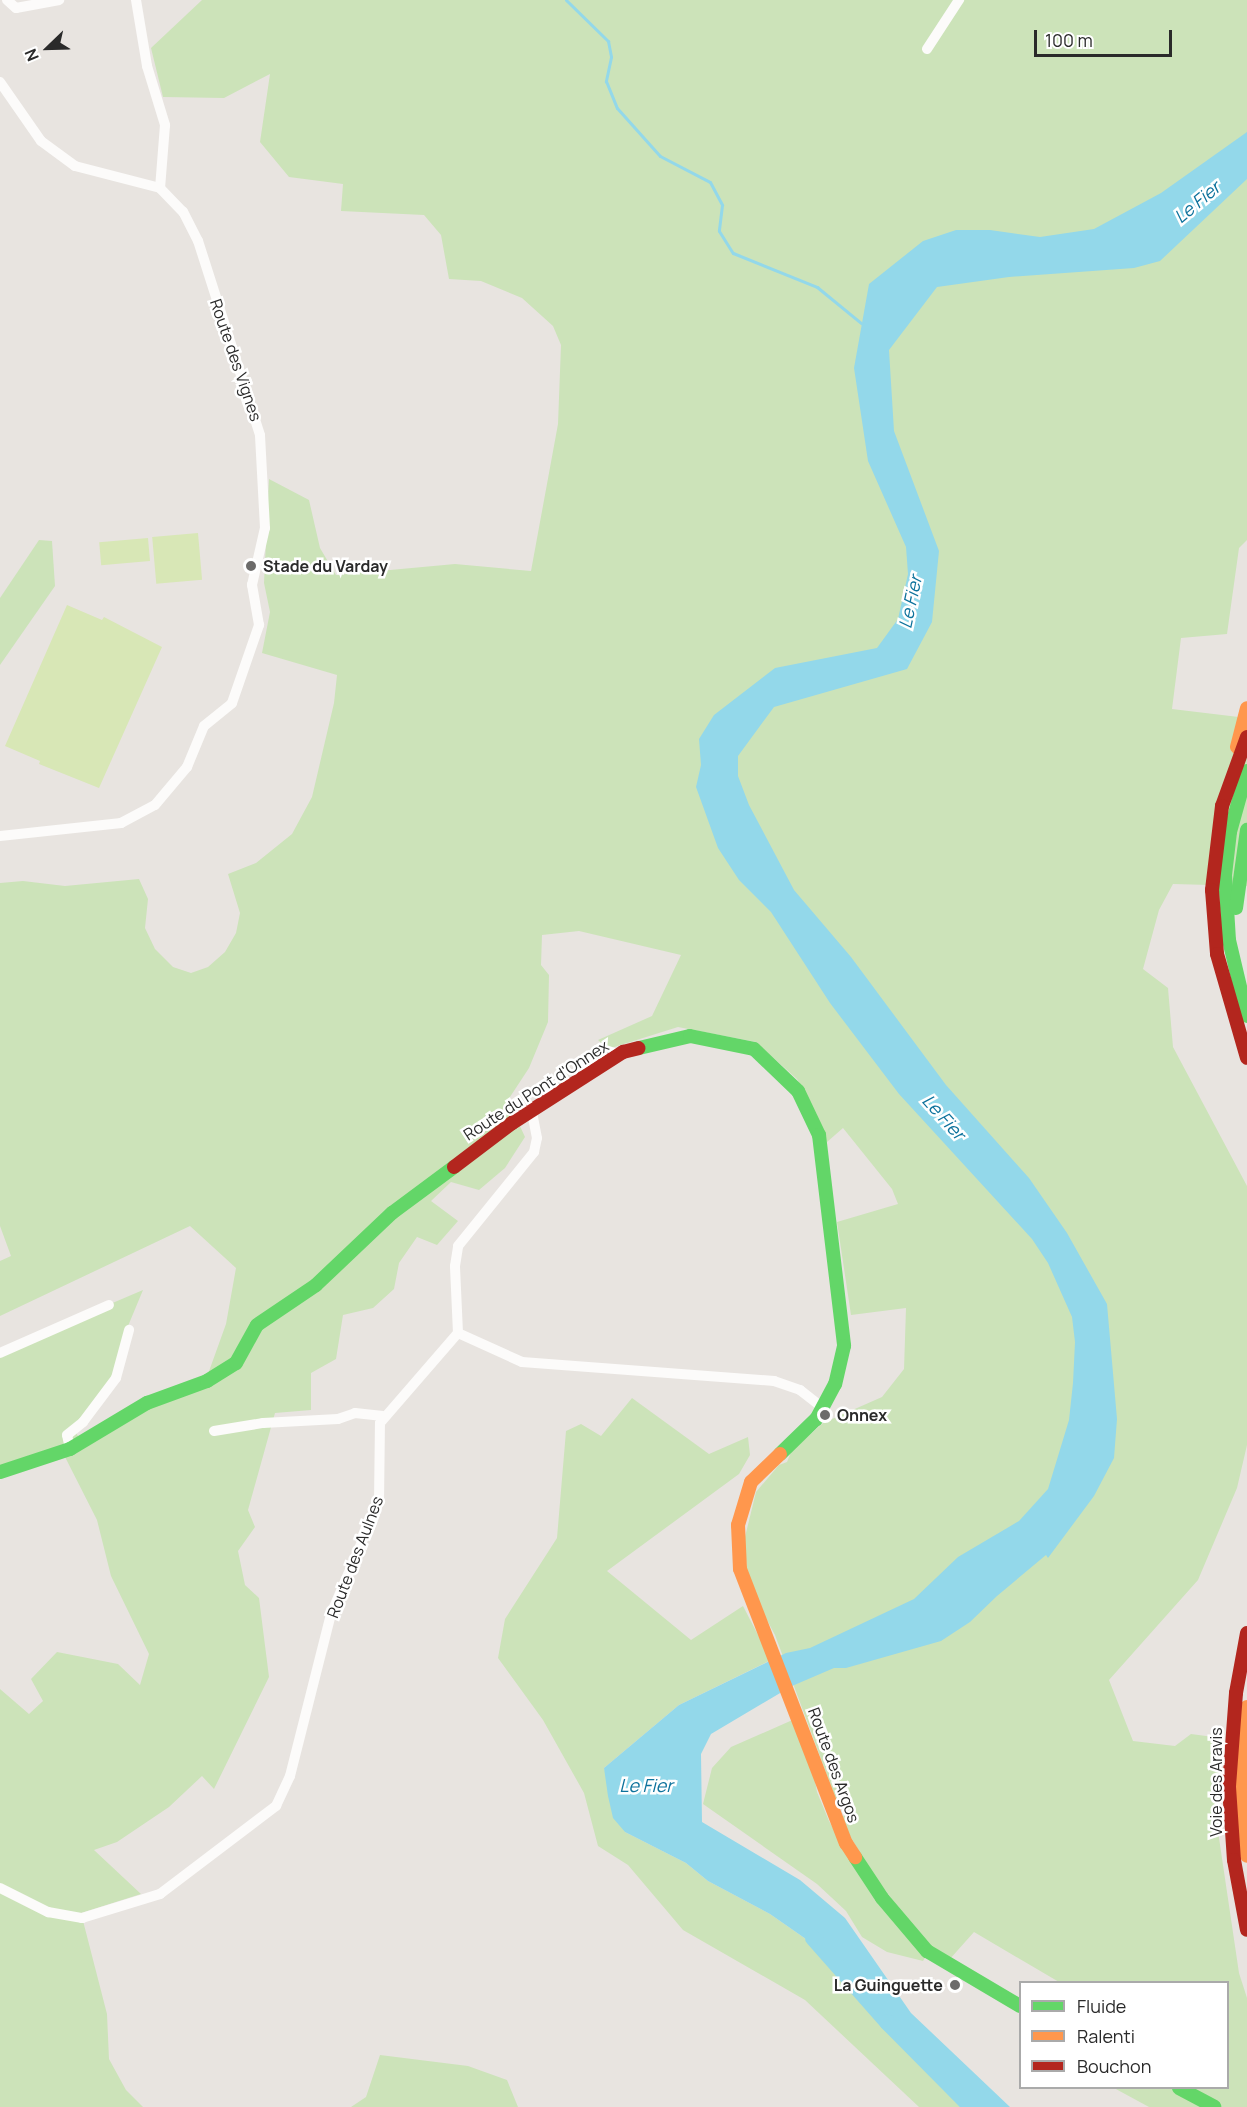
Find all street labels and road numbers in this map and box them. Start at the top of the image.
street label: Route des Vignes [206,296,266,424]
street label: Route du Pont d'Onnex [460,1036,612,1144]
street label: Route des Aulnes [323,1493,387,1621]
street label: Route des Argos [804,1705,864,1825]
street label: Voie des Aravis [1206,1727,1226,1837]

